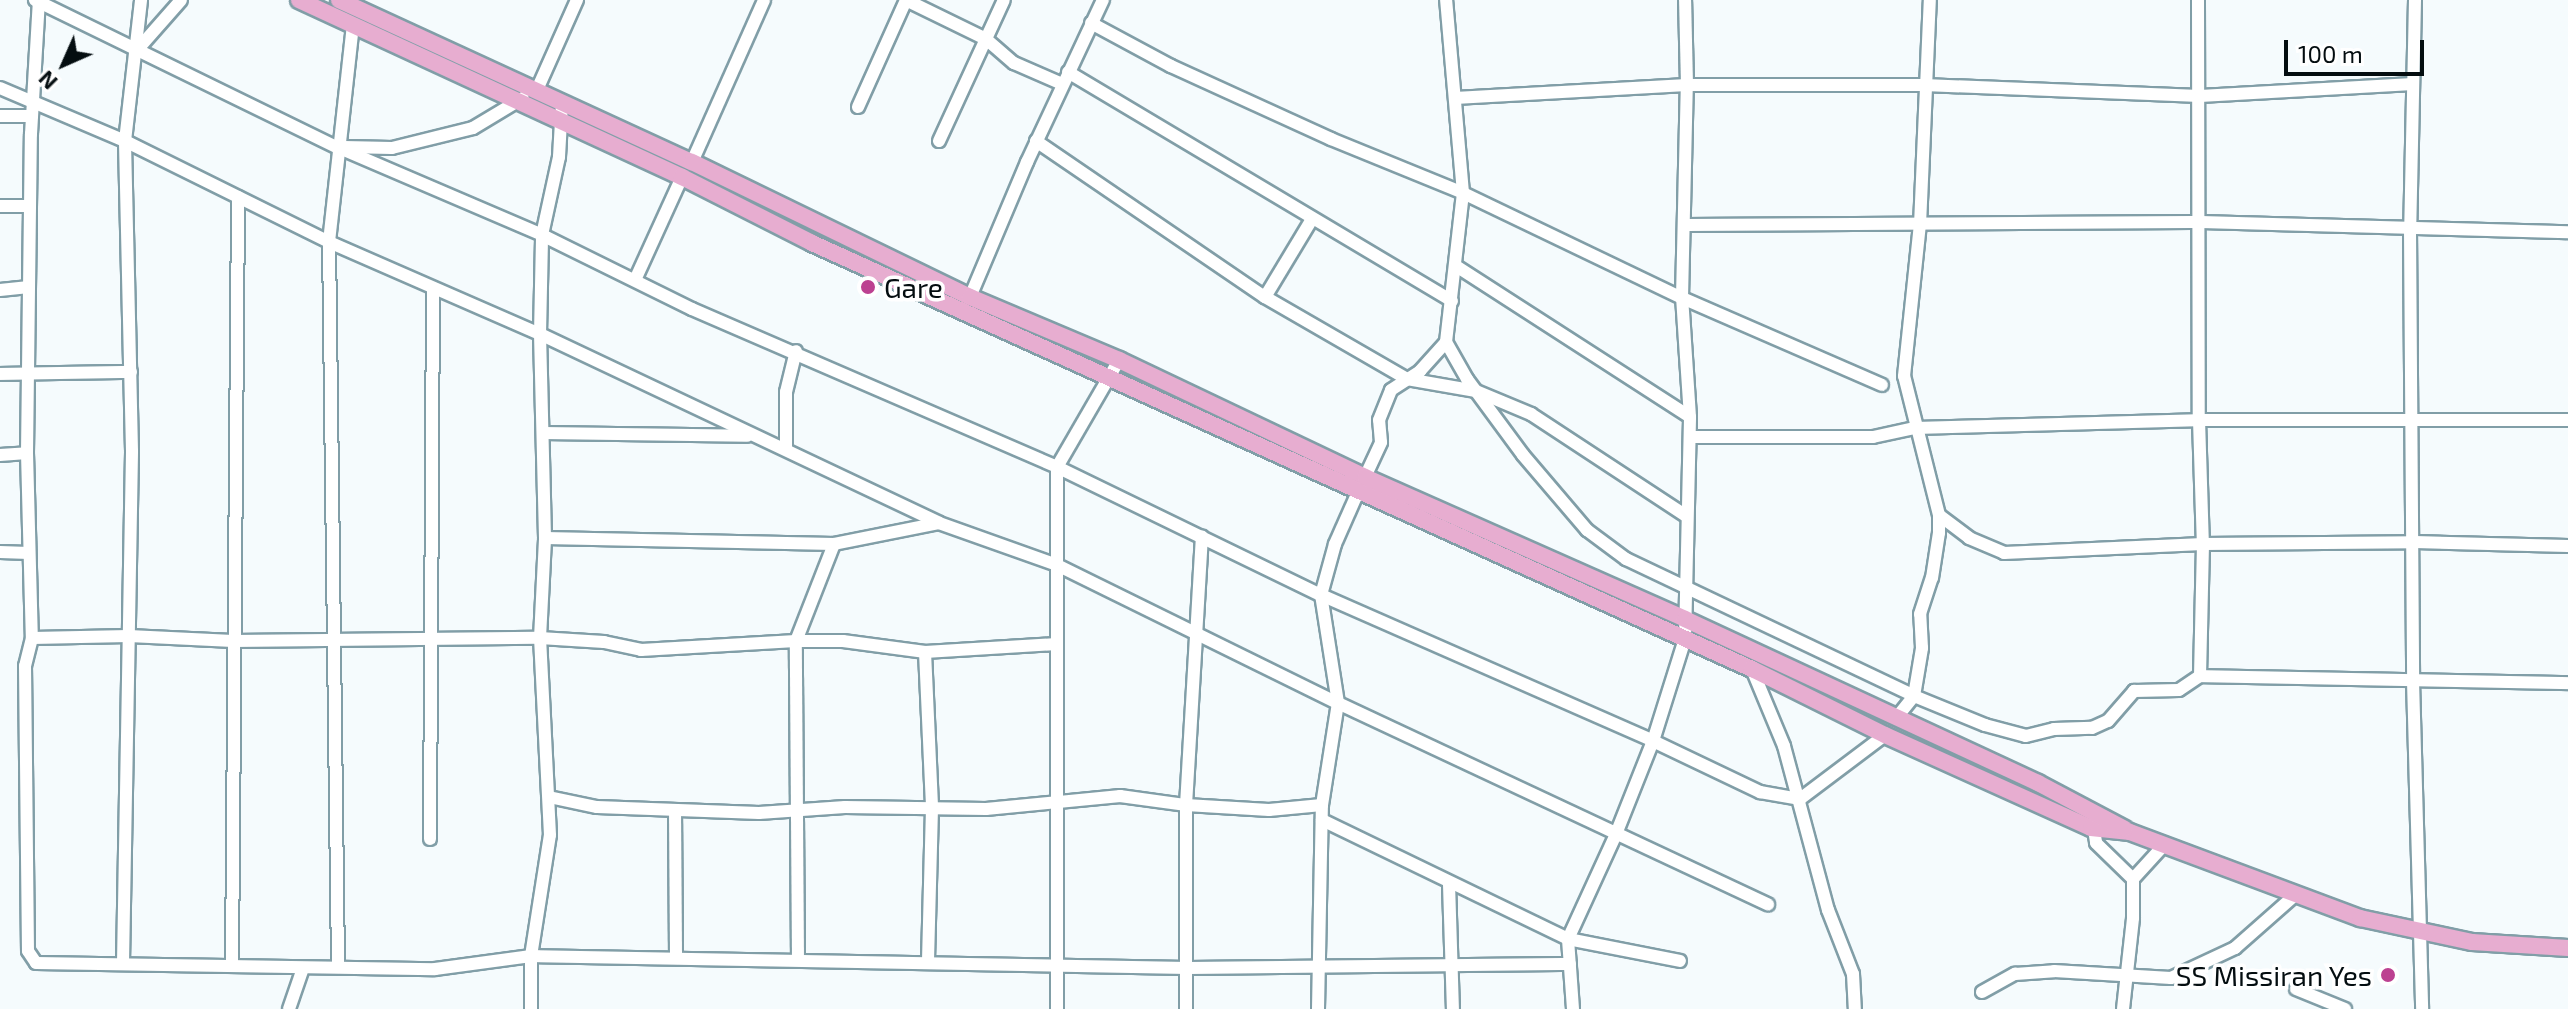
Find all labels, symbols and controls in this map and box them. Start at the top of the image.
north arrow [24,24,104,104]
scale bar [2288,24,2428,74]
text: 100 m [2298,39,2363,68]
text: N [32,66,62,96]
place label: Gare [884,270,943,304]
marker: Gare [859,278,877,296]
place label: SS Missiran Yes [2175,958,2372,992]
marker: SS Missiran Yes [2379,966,2397,984]

